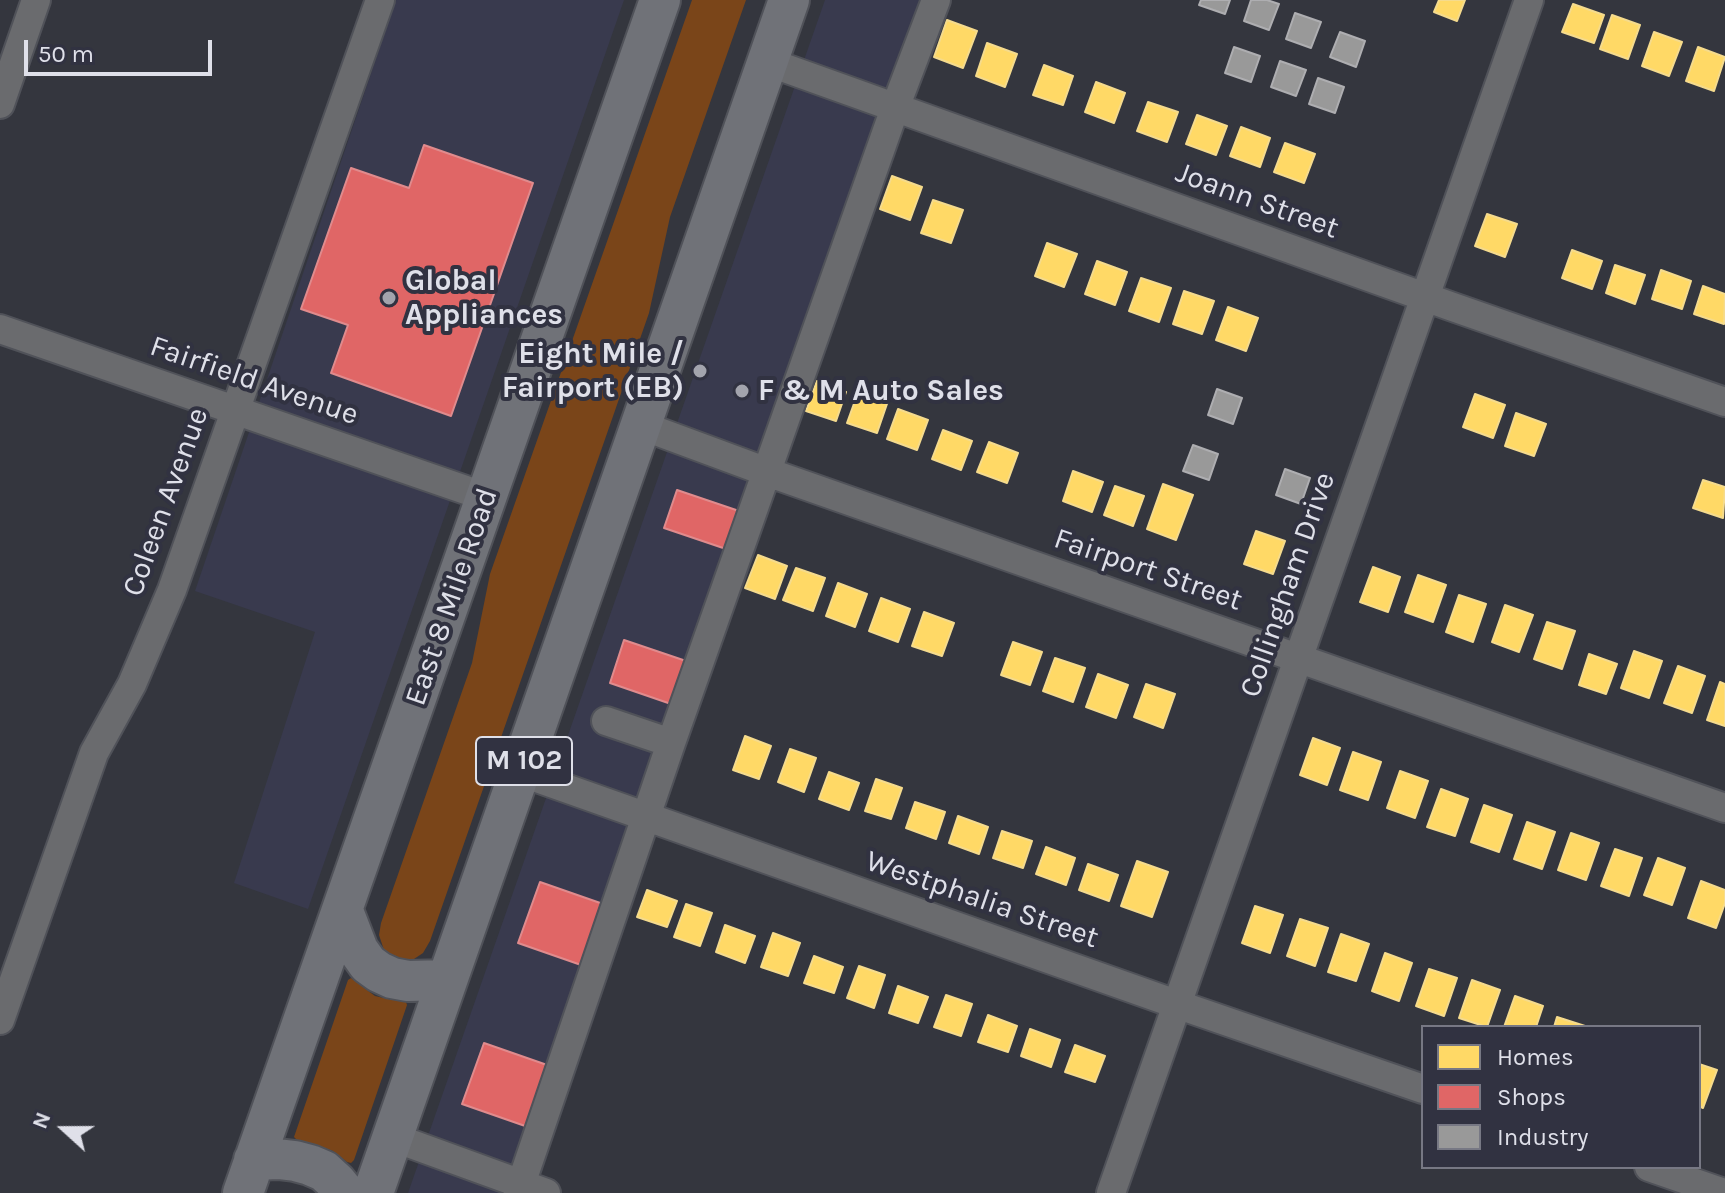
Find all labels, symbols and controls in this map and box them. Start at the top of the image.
scale bar [28,24,216,74]
text: 50 m [38,40,94,68]
street label: Joann Street [1171,155,1343,247]
place label: Global Appliances [405,263,563,334]
marker: Global Appliances [380,289,398,307]
street label: Fairfield Avenue [145,328,363,434]
place label: Eight Mile / Fairport (EB) [502,336,684,406]
marker: Eight Mile / Fairport (EB) [691,362,709,380]
place label: F & M Auto Sales [758,373,1004,409]
marker: F & M Auto Sales [733,382,751,400]
street label: Coleen Avenue [115,403,217,601]
street label: Collingham Drive [1233,468,1343,702]
street label: East 8 Mile Road [398,484,506,710]
street label: Fairport Street [1049,521,1247,619]
road number: M 102 [476,737,572,785]
street label: Westphalia Street [861,843,1103,957]
legend [1421,1025,1701,1169]
text: Homes [1497,1043,1574,1071]
text: Shops [1497,1083,1566,1111]
north arrow [24,1089,104,1169]
text: N [27,1108,57,1132]
text: Industry [1497,1123,1588,1151]

